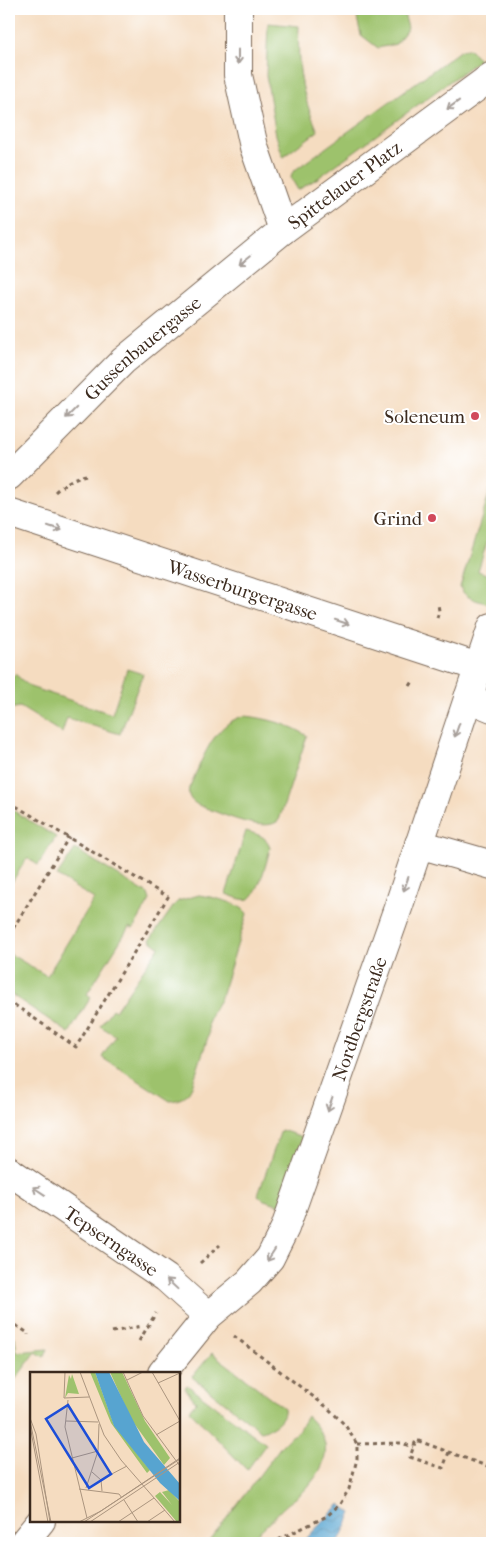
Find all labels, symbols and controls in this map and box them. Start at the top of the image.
one-way arrow [233,49,243,65]
one-way arrow [446,100,460,110]
street label: Spittelauer Platz [284,137,406,235]
one-way arrow [239,255,252,266]
street label: Gussenbauergasse [80,292,206,406]
place label: Soleneum [384,406,465,428]
one-way arrow [65,407,77,419]
marker: Soleneum [469,410,481,422]
place label: Grind [374,508,423,530]
marker: Grind [426,512,438,524]
one-way arrow [47,524,62,533]
street label: Wasserburgergasse [164,556,320,626]
one-way arrow [334,618,350,627]
one-way arrow [452,721,462,737]
one-way arrow [400,875,410,891]
street label: Nordbergstraße [328,954,392,1084]
one-way arrow [325,1095,334,1111]
one-way arrow [32,1186,46,1196]
street label: Tepserngasse [60,1202,162,1281]
one-way arrow [266,1248,277,1262]
one-way arrow [166,1278,178,1290]
inset map [30,1372,180,1522]

